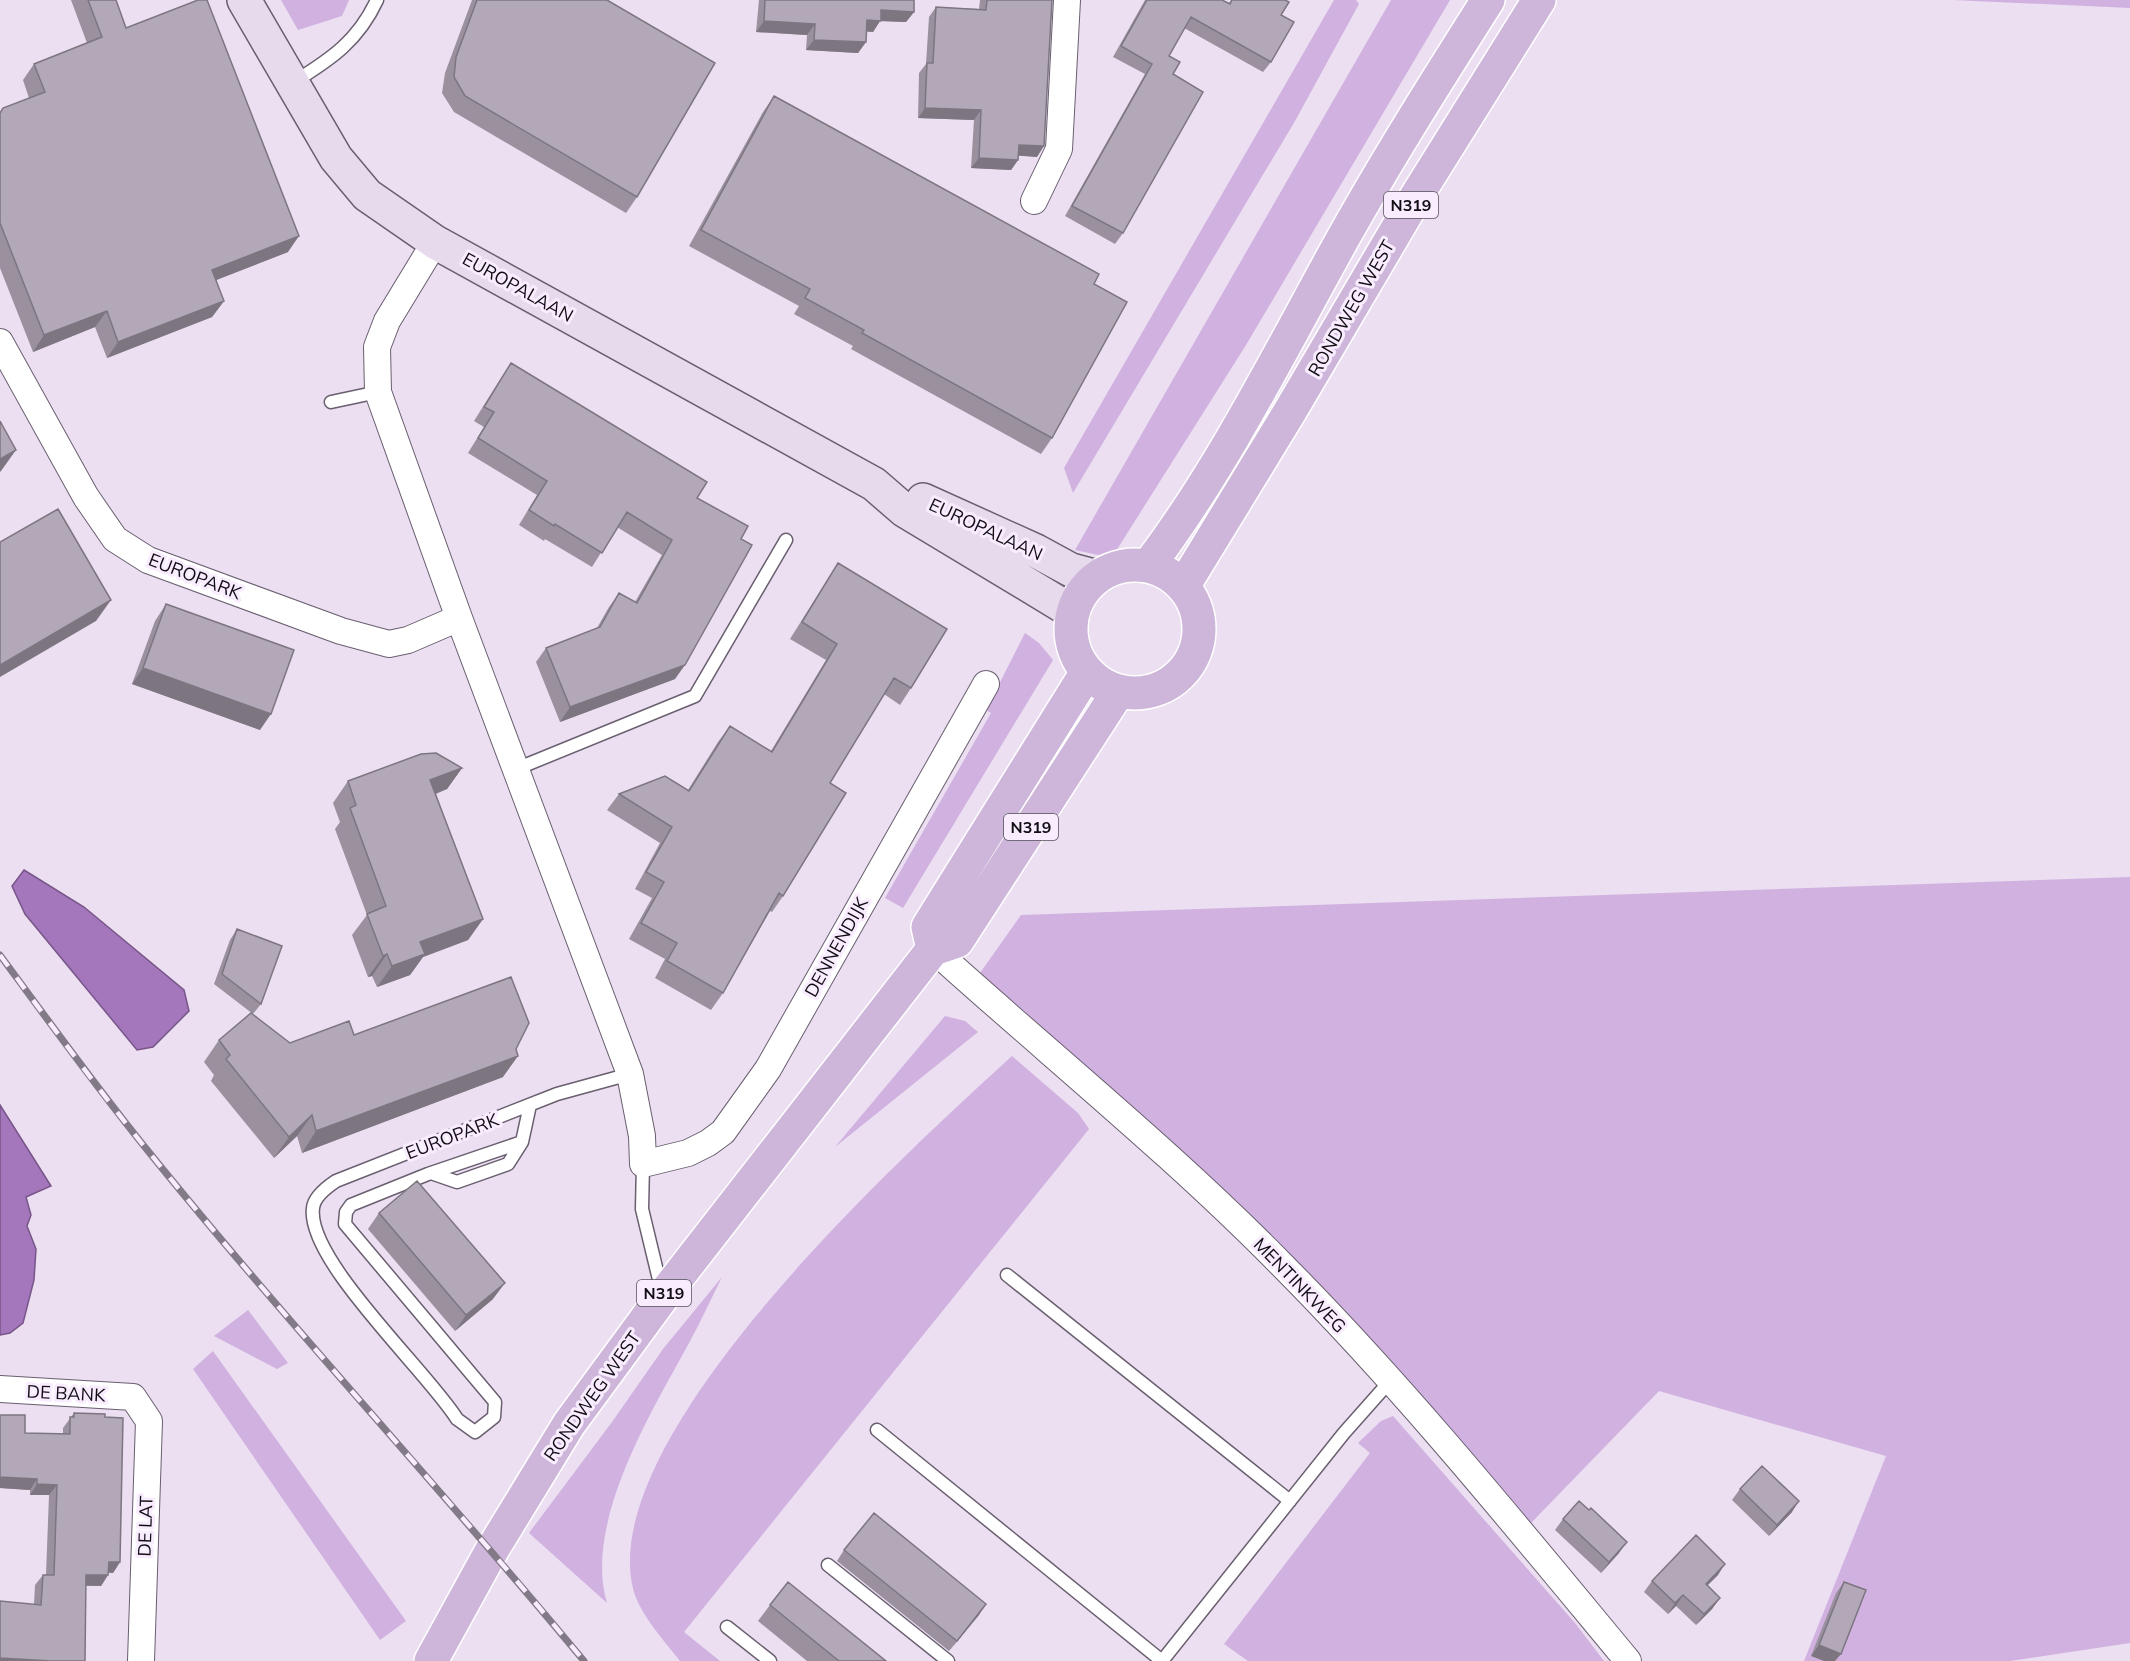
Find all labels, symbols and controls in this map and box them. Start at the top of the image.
road number: N319 [1384,192,1438,218]
street label: RONDWEG WEST [1303,236,1399,380]
street label: EUROPALAAN [459,247,577,327]
street label: EUROPALAAN [925,493,1047,565]
street label: EUROPARK [145,548,245,604]
road number: N319 [1004,814,1058,840]
street label: DENNENDIJK [799,893,873,1001]
street label: EUROPARK [402,1108,502,1164]
street label: MENTINKWEG [1249,1233,1351,1337]
road number: N319 [637,1280,691,1306]
street label: RONDWEG WEST [539,1326,646,1465]
street label: DE BANK [26,1379,107,1407]
street label: DE LAT [132,1495,158,1557]

